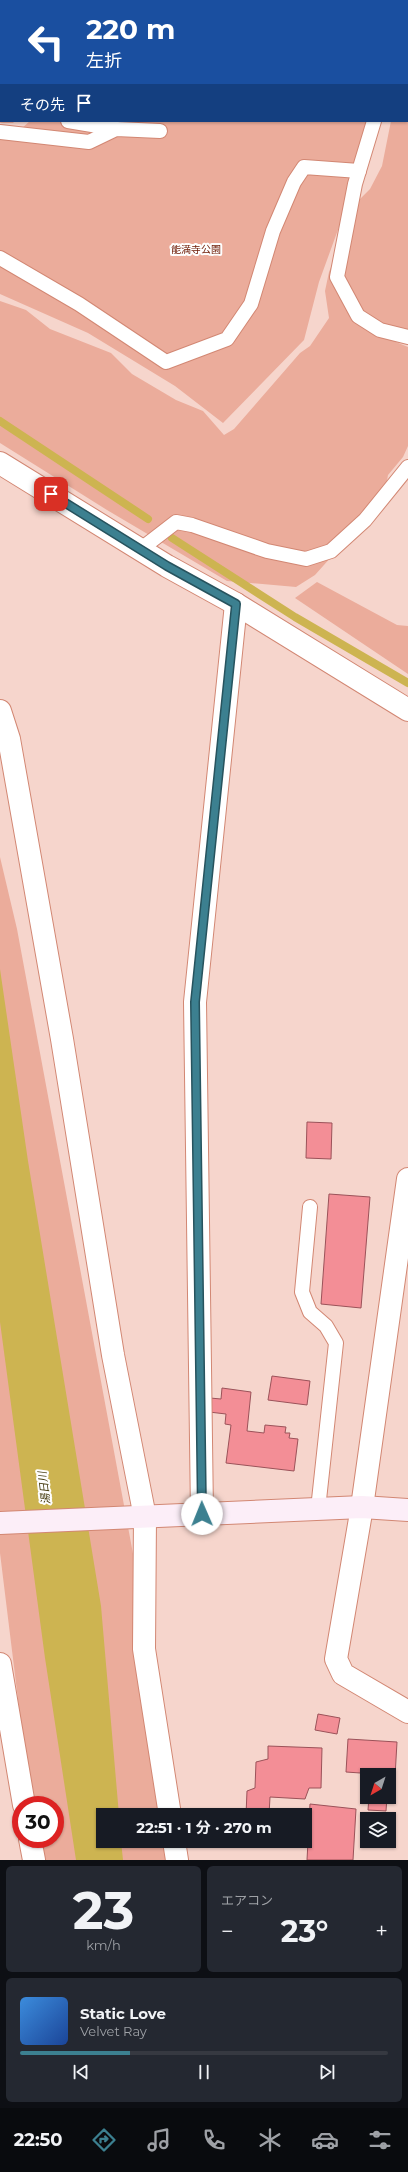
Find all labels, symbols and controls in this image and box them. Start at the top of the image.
text: 220 m [86,12,175,46]
icon: left [20,16,72,68]
text: 左折 [86,50,122,72]
icon: arrive [73,92,95,114]
text: その先 [20,95,65,114]
park label: 能満寺公園 [171,243,221,256]
pin [34,477,68,511]
icon: arrive [40,483,62,505]
water label: 湯日川 [35,1470,53,1505]
position arrow [181,1493,223,1535]
north arrow [360,1768,396,1804]
map controls [360,1768,396,1848]
speed limit sign: 30 [12,1796,64,1848]
button: layers [360,1812,396,1848]
text: 22:51 · 1 分 · 270 m [136,1818,272,1837]
text: 23 [73,1879,134,1942]
text: エアコン [221,1892,273,1908]
text: 23° [281,1913,328,1950]
text: − [221,1918,234,1945]
text: + [375,1918,388,1945]
text: km/h [86,1937,121,1953]
text: Static Love [80,2004,166,2023]
text: Velvet Ray [80,2023,147,2039]
icon: previous [70,2061,92,2083]
icon: pause [193,2061,215,2083]
icon: next [316,2061,338,2083]
icon: directions [90,2126,118,2154]
icon: music [145,2126,173,2154]
icon: phone [200,2126,228,2154]
icon: climate [256,2126,284,2154]
icon: car [311,2126,339,2154]
icon: filters [366,2126,394,2154]
text: 22:50 [14,2129,63,2151]

